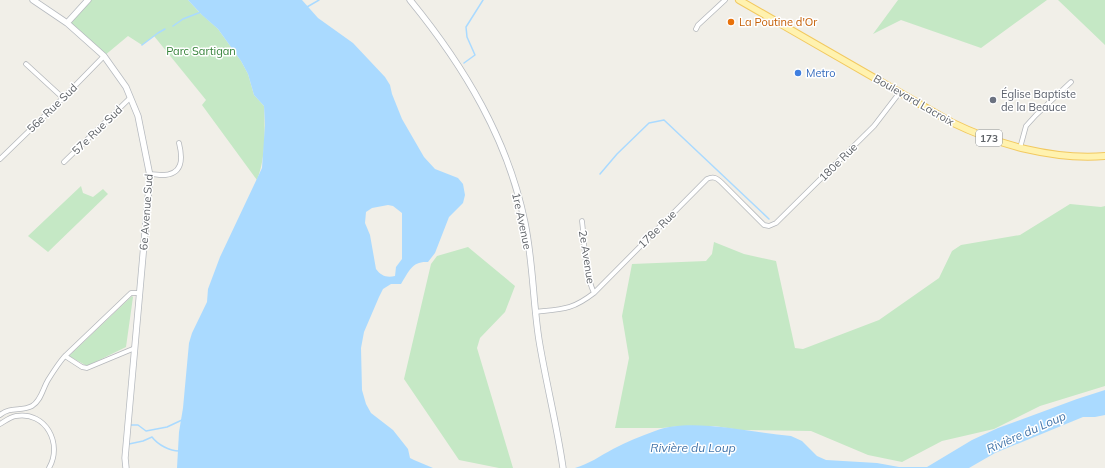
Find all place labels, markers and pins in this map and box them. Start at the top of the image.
place label: La Poutine d'Or [739,15,817,29]
marker: La Poutine d'Or [726,17,736,27]
place label: Metro [806,66,835,80]
marker: Metro [793,68,803,78]
place label: Église Baptiste de la Beauce [1001,87,1076,114]
marker: Église Baptiste de la Beauce [988,95,998,105]

